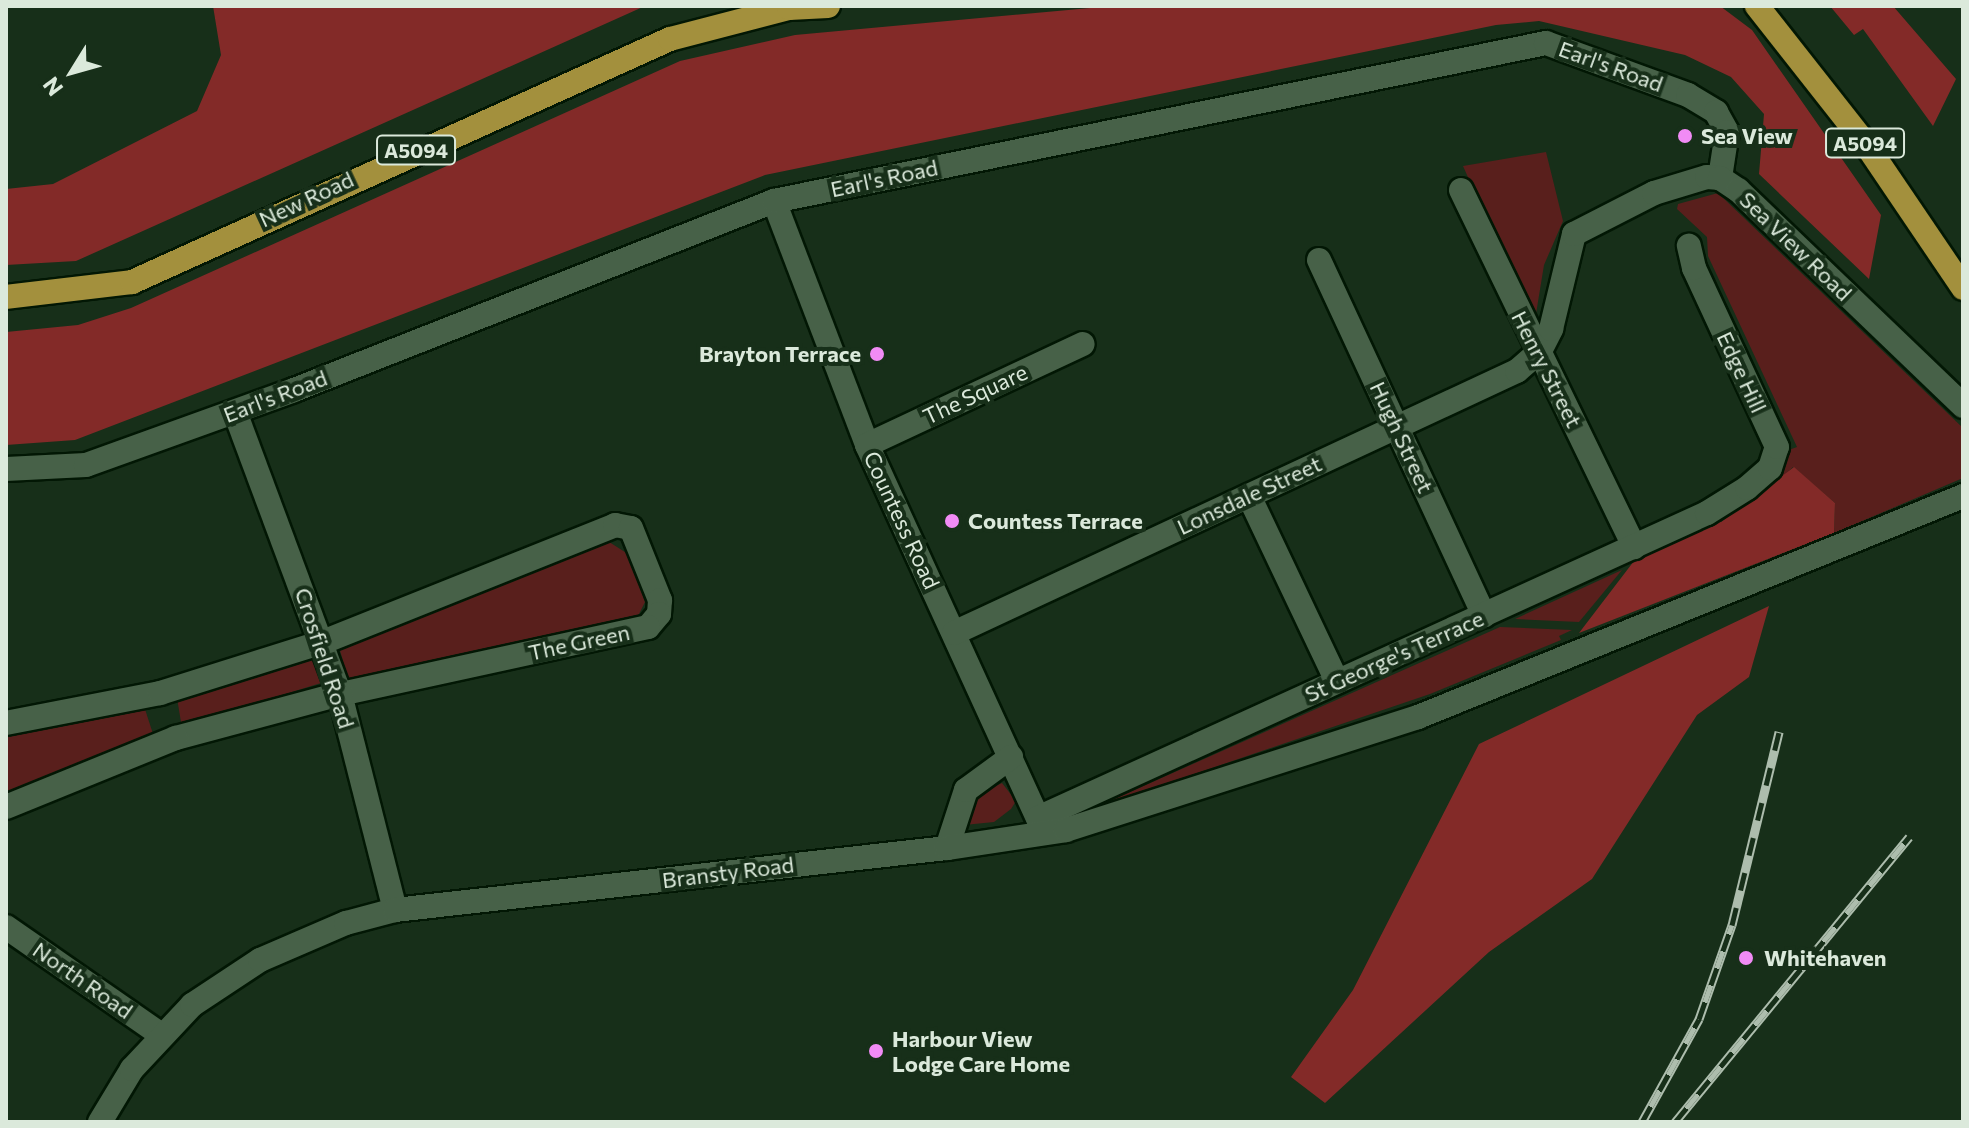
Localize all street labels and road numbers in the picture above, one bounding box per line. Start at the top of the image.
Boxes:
street label: Earl's Road [1555,35,1667,97]
road number: A5094 [1825,127,1905,159]
road number: A5094 [376,134,456,166]
street label: Earl's Road [828,154,940,202]
street label: New Road [255,166,357,232]
street label: Sea View Road [1734,186,1858,306]
street label: Henry Street [1506,306,1588,432]
street label: Edge Hill [1712,327,1772,417]
street label: The Square [919,358,1031,430]
street label: Earl's Road [219,364,331,428]
street label: Hugh Street [1365,377,1439,497]
street label: Countess Road [859,447,945,593]
street label: Lonsdale Street [1173,450,1325,540]
street label: Crosfield Road [290,584,360,732]
street label: St George's Terrace [1301,605,1487,707]
street label: The Green [526,618,632,666]
street label: Bransty Road [660,851,796,893]
street label: North Road [28,936,138,1024]

